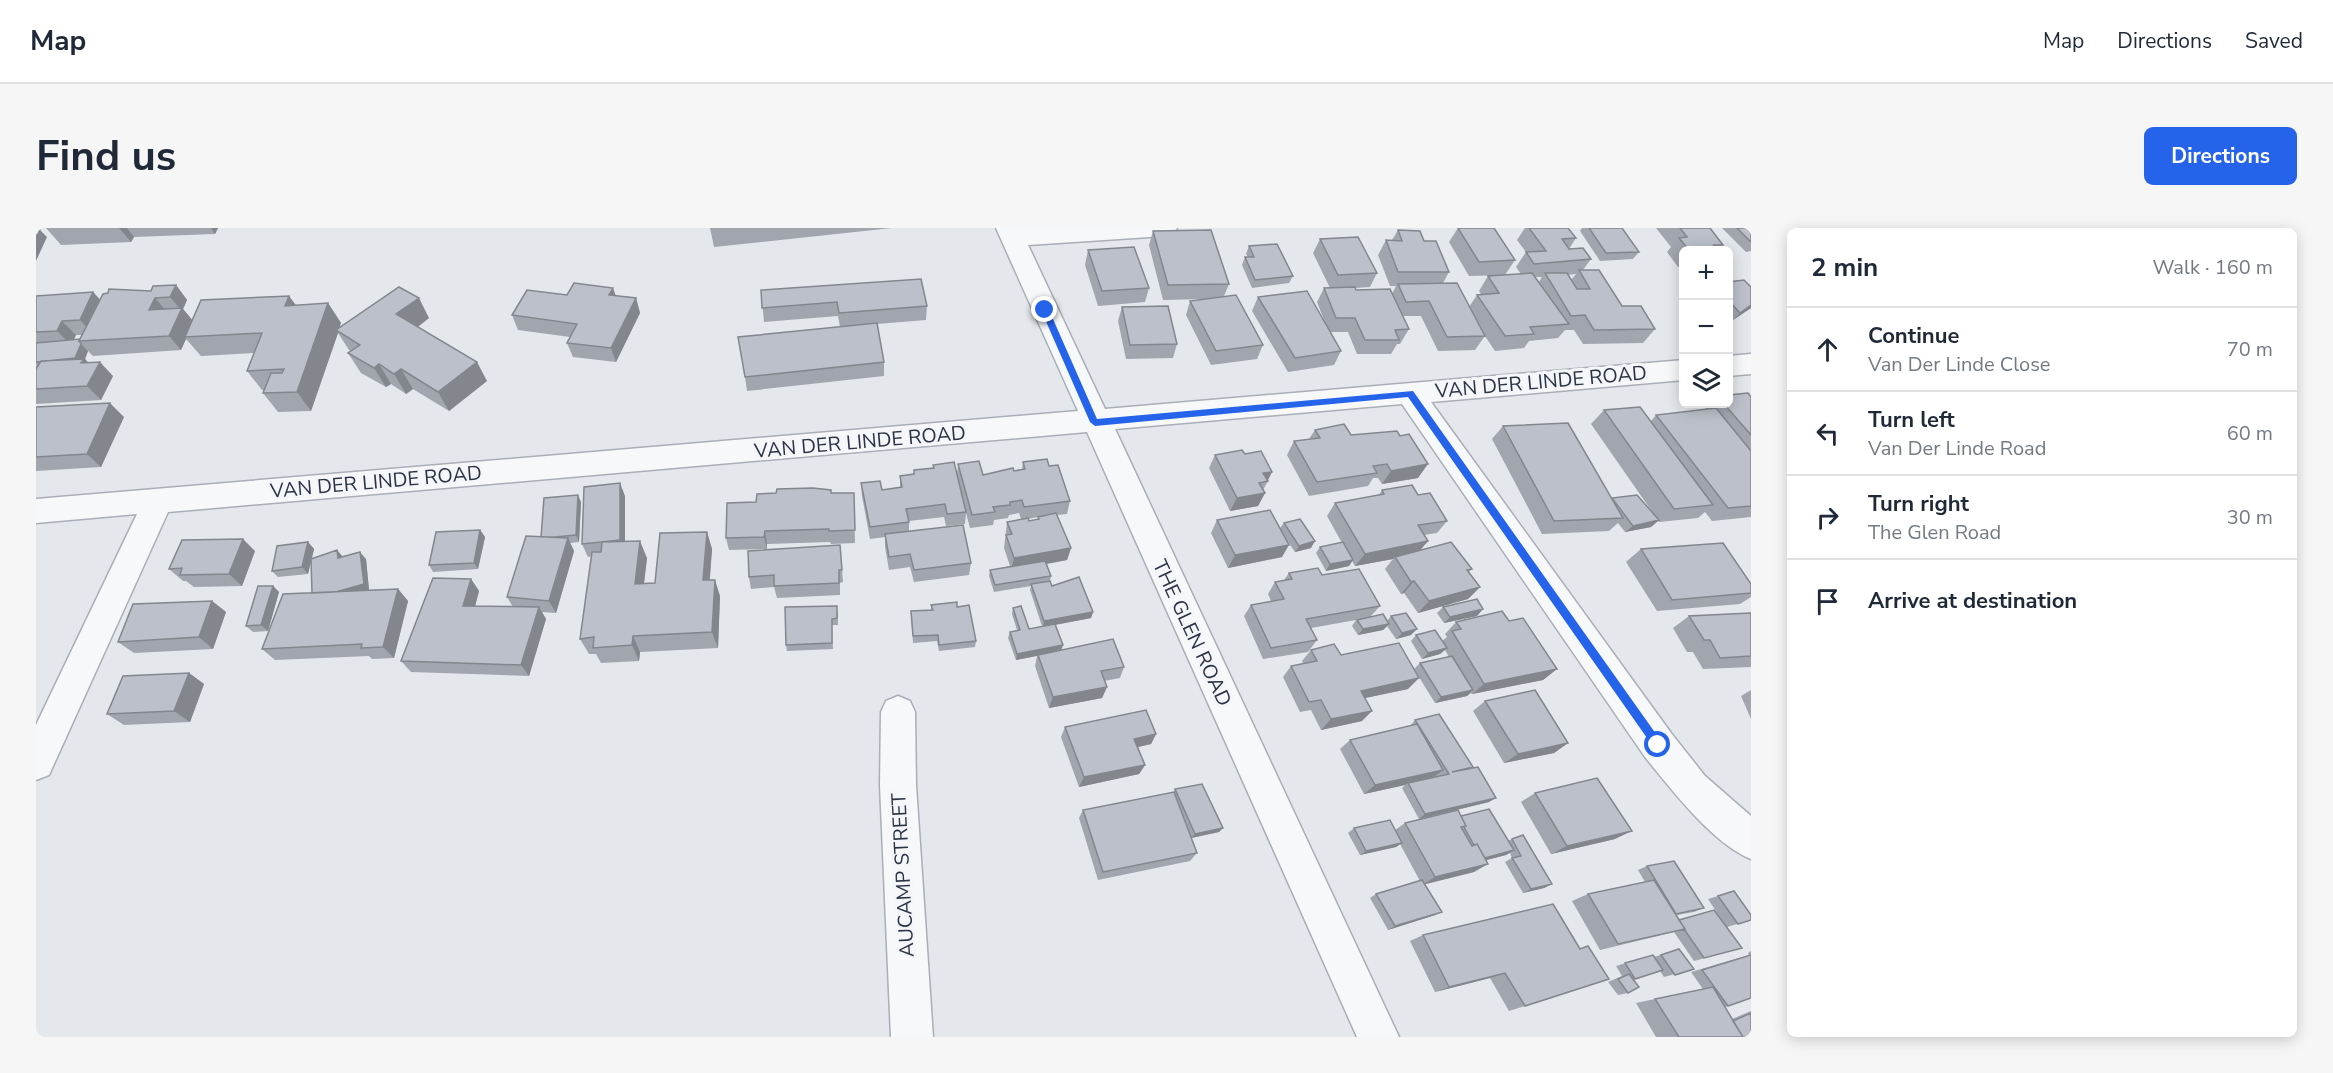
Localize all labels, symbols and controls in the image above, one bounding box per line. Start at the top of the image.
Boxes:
text: Map [30,22,86,60]
text: Map [2043,27,2084,55]
text: Directions [2117,27,2212,55]
text: Saved [2245,27,2303,55]
button: Directions [2144,127,2297,185]
text: Find us [36,128,176,185]
map controls [1679,246,1733,408]
button: + [1679,246,1733,300]
text: 2 min [1811,250,1878,285]
text: Walk · 160 m [2153,254,2273,281]
route end [1031,296,1057,322]
button: − [1679,300,1733,354]
text: Continue [1868,321,1959,351]
icon: ahead [1811,333,1844,366]
text: 70 m [2227,336,2273,363]
text: Van Der Linde Close [1868,351,2050,378]
button: layers [1679,354,1733,408]
street label: VAN DER LINDE ROAD [1433,359,1648,405]
text: Turn left [1868,405,1955,435]
icon: left [1811,417,1844,450]
street label: VAN DER LINDE ROAD [752,419,967,465]
text: 60 m [2227,420,2273,447]
text: Van Der Linde Road [1868,435,2046,462]
street label: VAN DER LINDE ROAD [268,459,483,505]
text: Turn right [1868,489,1969,519]
icon: right [1811,501,1844,534]
text: 30 m [2227,504,2273,531]
text: The Glen Road [1868,519,2001,546]
street label: THE GLEN ROAD [1146,555,1238,711]
icon: arrive [1811,585,1844,618]
text: Arrive at destination [1868,586,2077,616]
route start [1644,731,1670,757]
street label: AUCAMP STREET [885,792,921,958]

